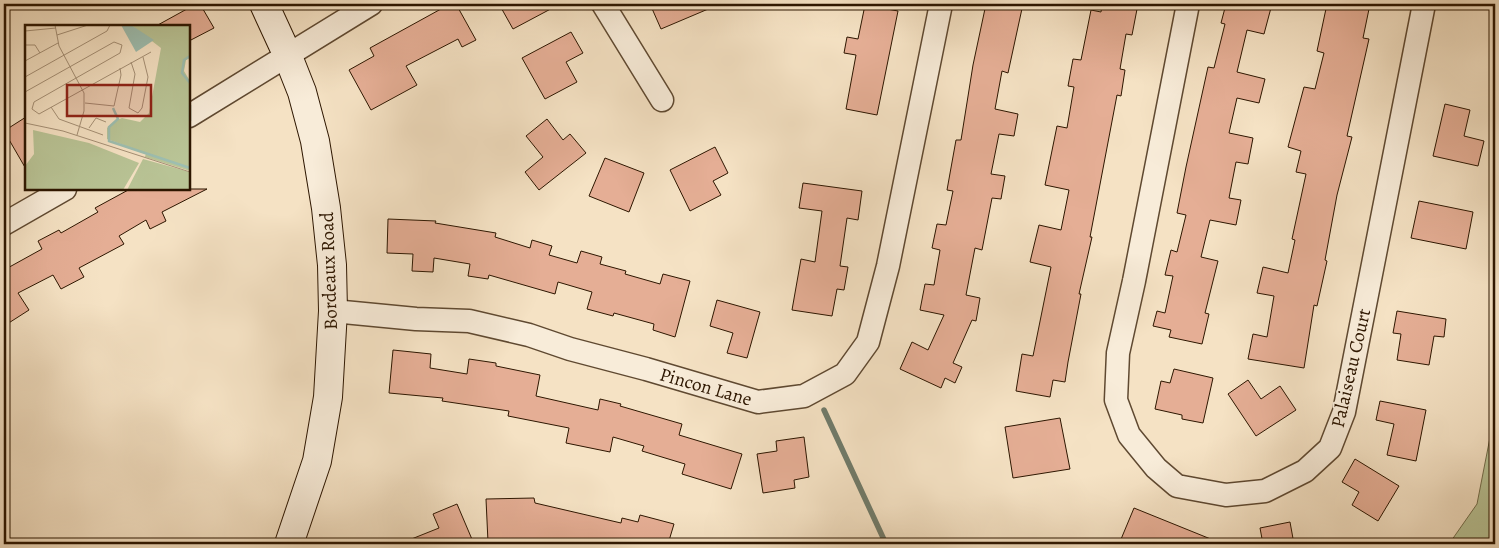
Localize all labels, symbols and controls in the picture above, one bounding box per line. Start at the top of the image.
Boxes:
inset map [25,25,190,190]
street label: Bordeaux Road [314,211,344,330]
street label: Palaiseau Court [1325,306,1377,430]
street label: Pincon Lane [657,361,755,413]

